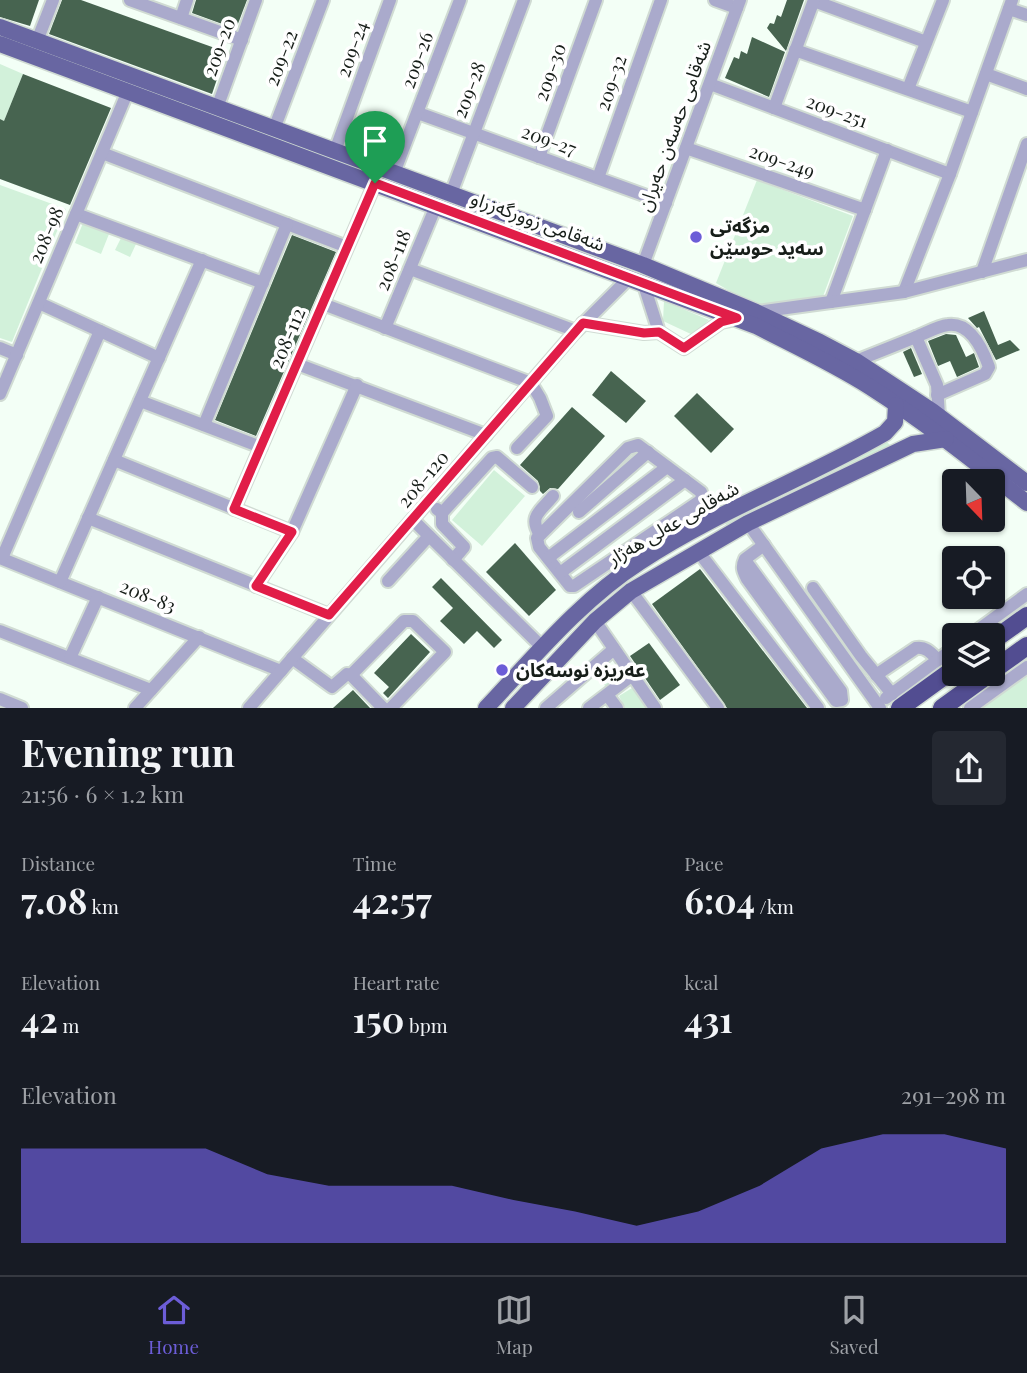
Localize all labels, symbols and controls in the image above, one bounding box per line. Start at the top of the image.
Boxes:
street label: 209-20 [196,14,241,79]
street label: 209-24 [329,17,373,80]
street label: 209-22 [258,26,303,89]
street label: 209-26 [394,28,438,92]
street label: شەقامی حەسەن حەیران [630,37,716,215]
street label: 209-30 [527,39,571,104]
street label: 209-32 [588,51,632,114]
street label: 209-28 [445,58,491,122]
street label: 209-251 [803,87,872,133]
pin [345,111,405,183]
street label: 209-27 [518,117,581,161]
icon: arrive [356,122,394,160]
street label: 209-249 [746,137,819,183]
street label: شەقامی زوورگەزراو [468,184,609,256]
street label: 208-98 [22,202,69,267]
place label: مزگەتی سەید حوسێن [710,212,824,260]
street label: 208-118 [368,225,416,294]
marker: مزگەتی سەید حوسێن [688,229,704,245]
street label: 208-112 [262,304,310,372]
street label: 208-120 [391,444,454,513]
north arrow [942,469,1004,532]
map controls [942,469,1005,686]
street label: شەقامی عەلی هەژار [601,474,743,571]
button: locate [942,546,1005,609]
street label: 208-83 [117,572,180,618]
button: layers [942,623,1005,686]
place label: عەریزە نوسەکان [516,656,646,682]
marker: عەریزە نوسەکان [494,662,510,678]
text: Evening run [21,726,235,777]
button: share [932,731,1006,805]
text: 21:56 · 6 × 1.2 km [21,778,184,809]
text: Distance [21,850,95,876]
text: Time [353,850,397,876]
text: Pace [684,850,724,876]
text: 7.08 [21,876,87,923]
text: 42:57 [353,876,432,923]
text: 6:04 [684,876,755,923]
text: km [87,893,119,919]
text: /km [755,893,794,919]
text: Elevation [21,969,100,995]
text: Heart rate [353,969,440,995]
text: kcal [684,969,718,995]
text: 42 [21,995,58,1042]
text: 150 [353,995,404,1042]
text: 431 [684,995,733,1042]
text: m [58,1012,79,1038]
text: bpm [404,1012,448,1038]
text: Elevation [21,1079,117,1110]
text: 291–298 m [901,1079,1006,1110]
tab: Home [148,1291,199,1359]
tab: Map [495,1291,533,1359]
tab: Saved [829,1291,879,1359]

